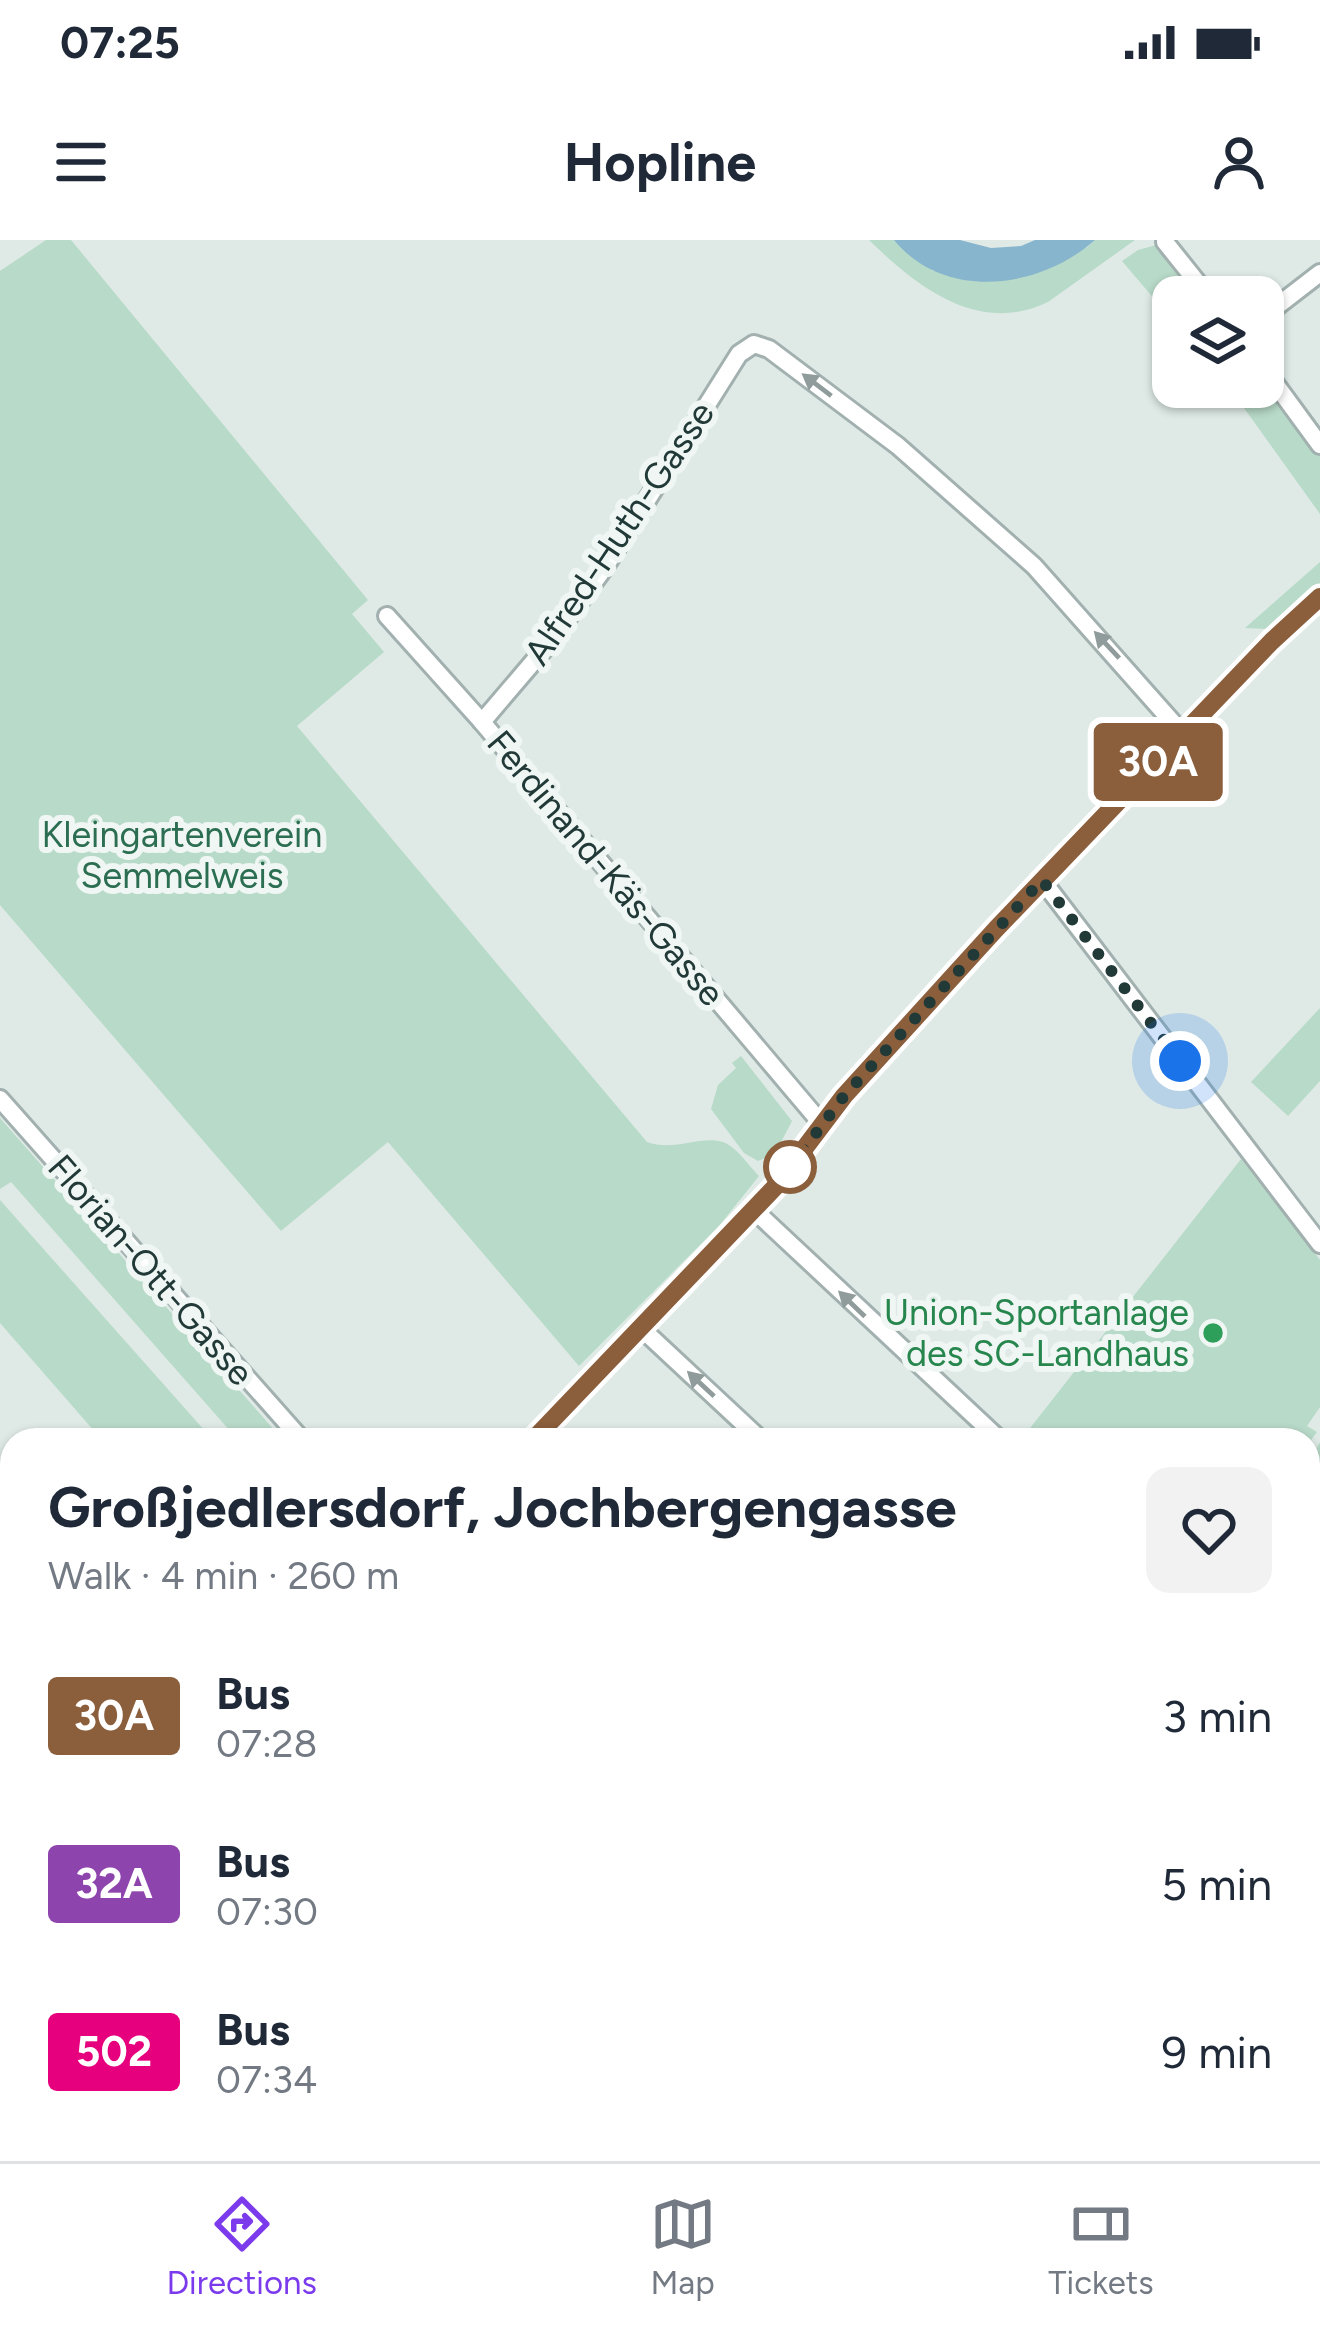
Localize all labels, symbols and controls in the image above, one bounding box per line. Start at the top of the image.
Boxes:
text: 07:25 [60,15,180,69]
icon: menu [48,129,114,195]
icon: person [1206,129,1272,195]
text: Hopline [564,130,756,195]
map controls [1152,276,1284,408]
button: layers [1152,276,1284,408]
one-way arrow [801,374,833,398]
street label: Alfred-Huth-Gasse [515,393,723,673]
one-way arrow [1093,631,1121,660]
street label: Ferdinand-Käs-Gasse [478,722,734,1014]
line badge: 30A [1089,723,1227,801]
text: 30A [1118,736,1198,787]
park label: Kleingartenverein Semmelweis [42,813,322,897]
your location [1150,1031,1210,1091]
unlabelled marker [765,1142,815,1192]
street label: Florian-Ott-Gasse [39,1146,263,1394]
one-way arrow [838,1291,867,1319]
place label: Union-Sportanlage des SC-Landhaus [884,1291,1189,1375]
marker: Union-Sportanlage des SC-Landhaus [1200,1320,1226,1346]
one-way arrow [687,1371,716,1398]
button: heart [1146,1467,1272,1593]
text: Großjedlersdorf, Jochbergengasse [48,1473,956,1541]
text: Walk · 4 min · 260 m [48,1552,399,1599]
text: Bus [216,1666,290,1720]
text: 3 min [1163,1689,1272,1743]
text: 30A [74,1690,154,1741]
text: 07:28 [216,1720,318,1767]
text: Bus [216,1834,290,1888]
text: 5 min [1161,1857,1272,1911]
text: 32A [75,1858,153,1909]
text: 07:30 [216,1888,318,1935]
text: Bus [216,2002,290,2056]
text: 9 min [1162,2025,1272,2079]
text: 502 [76,2026,152,2077]
text: 07:34 [216,2056,317,2103]
tab: Directions [166,2191,317,2302]
tab: Map [650,2191,716,2302]
tab: Tickets [1048,2191,1154,2302]

